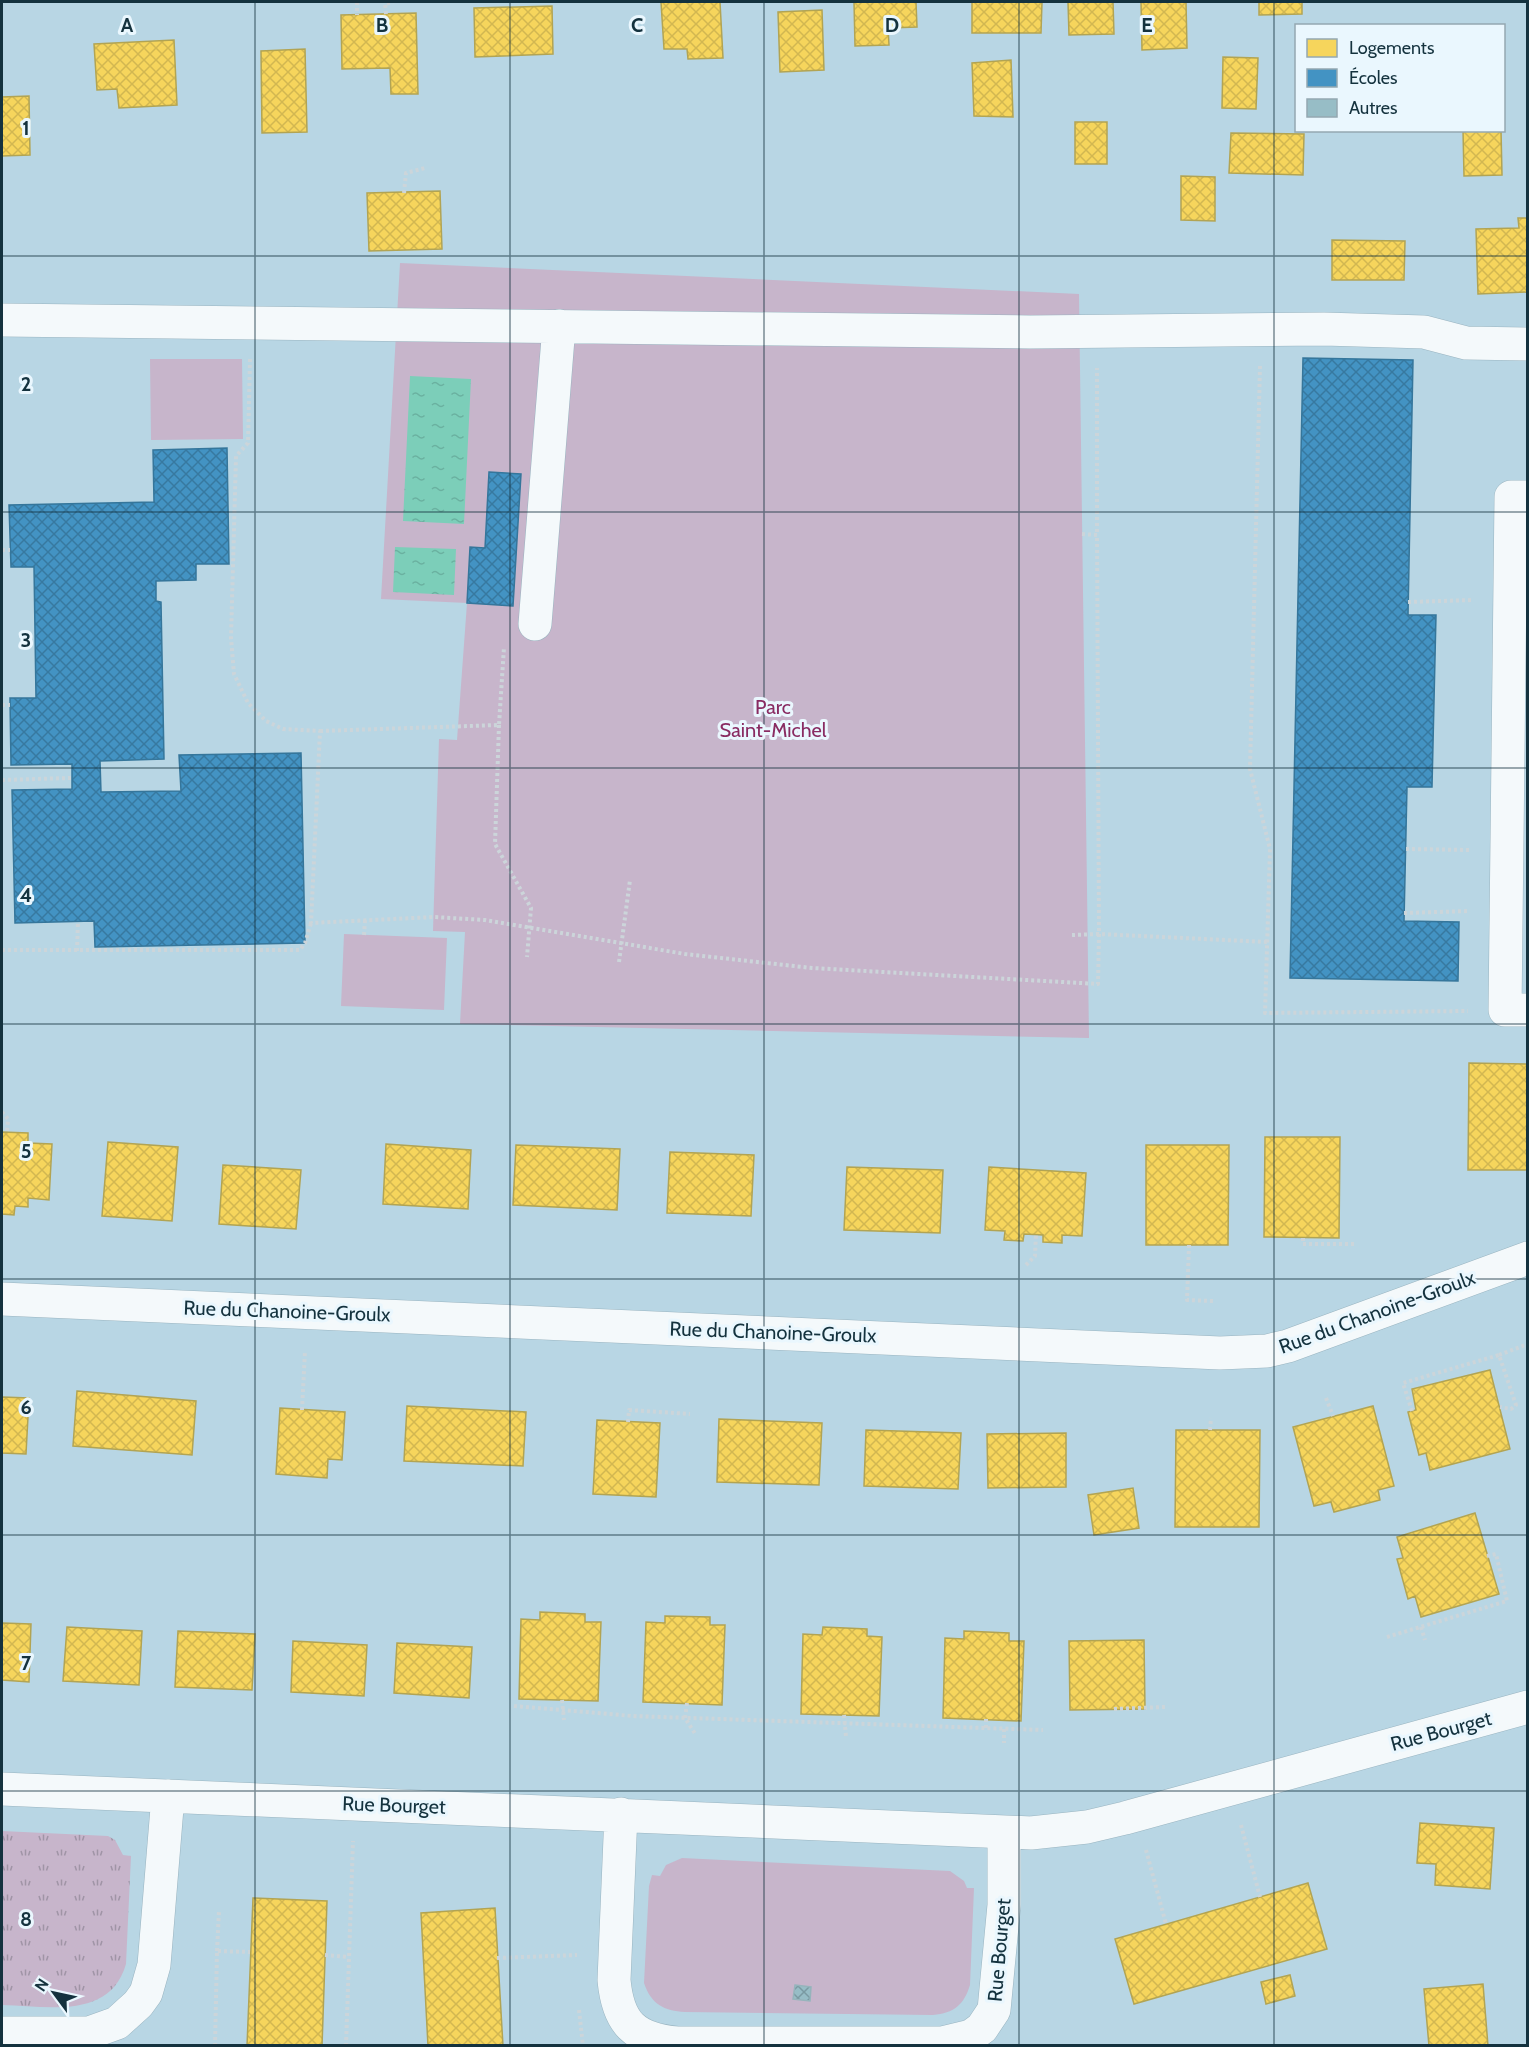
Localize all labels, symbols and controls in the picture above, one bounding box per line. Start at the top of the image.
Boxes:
text: A [121,13,134,37]
text: B [376,13,388,37]
text: C [631,13,643,37]
text: D [885,13,899,37]
text: E [1141,13,1153,37]
legend [1295,24,1505,132]
text: Logements [1349,37,1434,59]
text: Écoles [1349,67,1397,89]
text: Autres [1349,97,1398,119]
text: 1 [22,116,30,140]
text: 2 [21,372,31,396]
text: 3 [21,628,31,652]
park label: Parc Saint-Michel [720,695,827,742]
text: 4 [20,883,32,907]
text: 5 [21,1139,31,1163]
street label: Rue du Chanoine-Groulx [1276,1265,1479,1359]
street label: Rue du Chanoine-Groulx [183,1295,392,1327]
street label: Rue du Chanoine-Groulx [669,1316,878,1348]
text: 6 [20,1395,32,1419]
text: 7 [21,1651,32,1675]
street label: Rue Bourget [1388,1706,1494,1756]
street label: Rue Bourget [342,1791,446,1819]
street label: Rue Bourget [983,1897,1015,2003]
text: 8 [20,1907,32,1931]
north arrow [24,1963,84,2023]
text: N [31,1975,53,1995]

